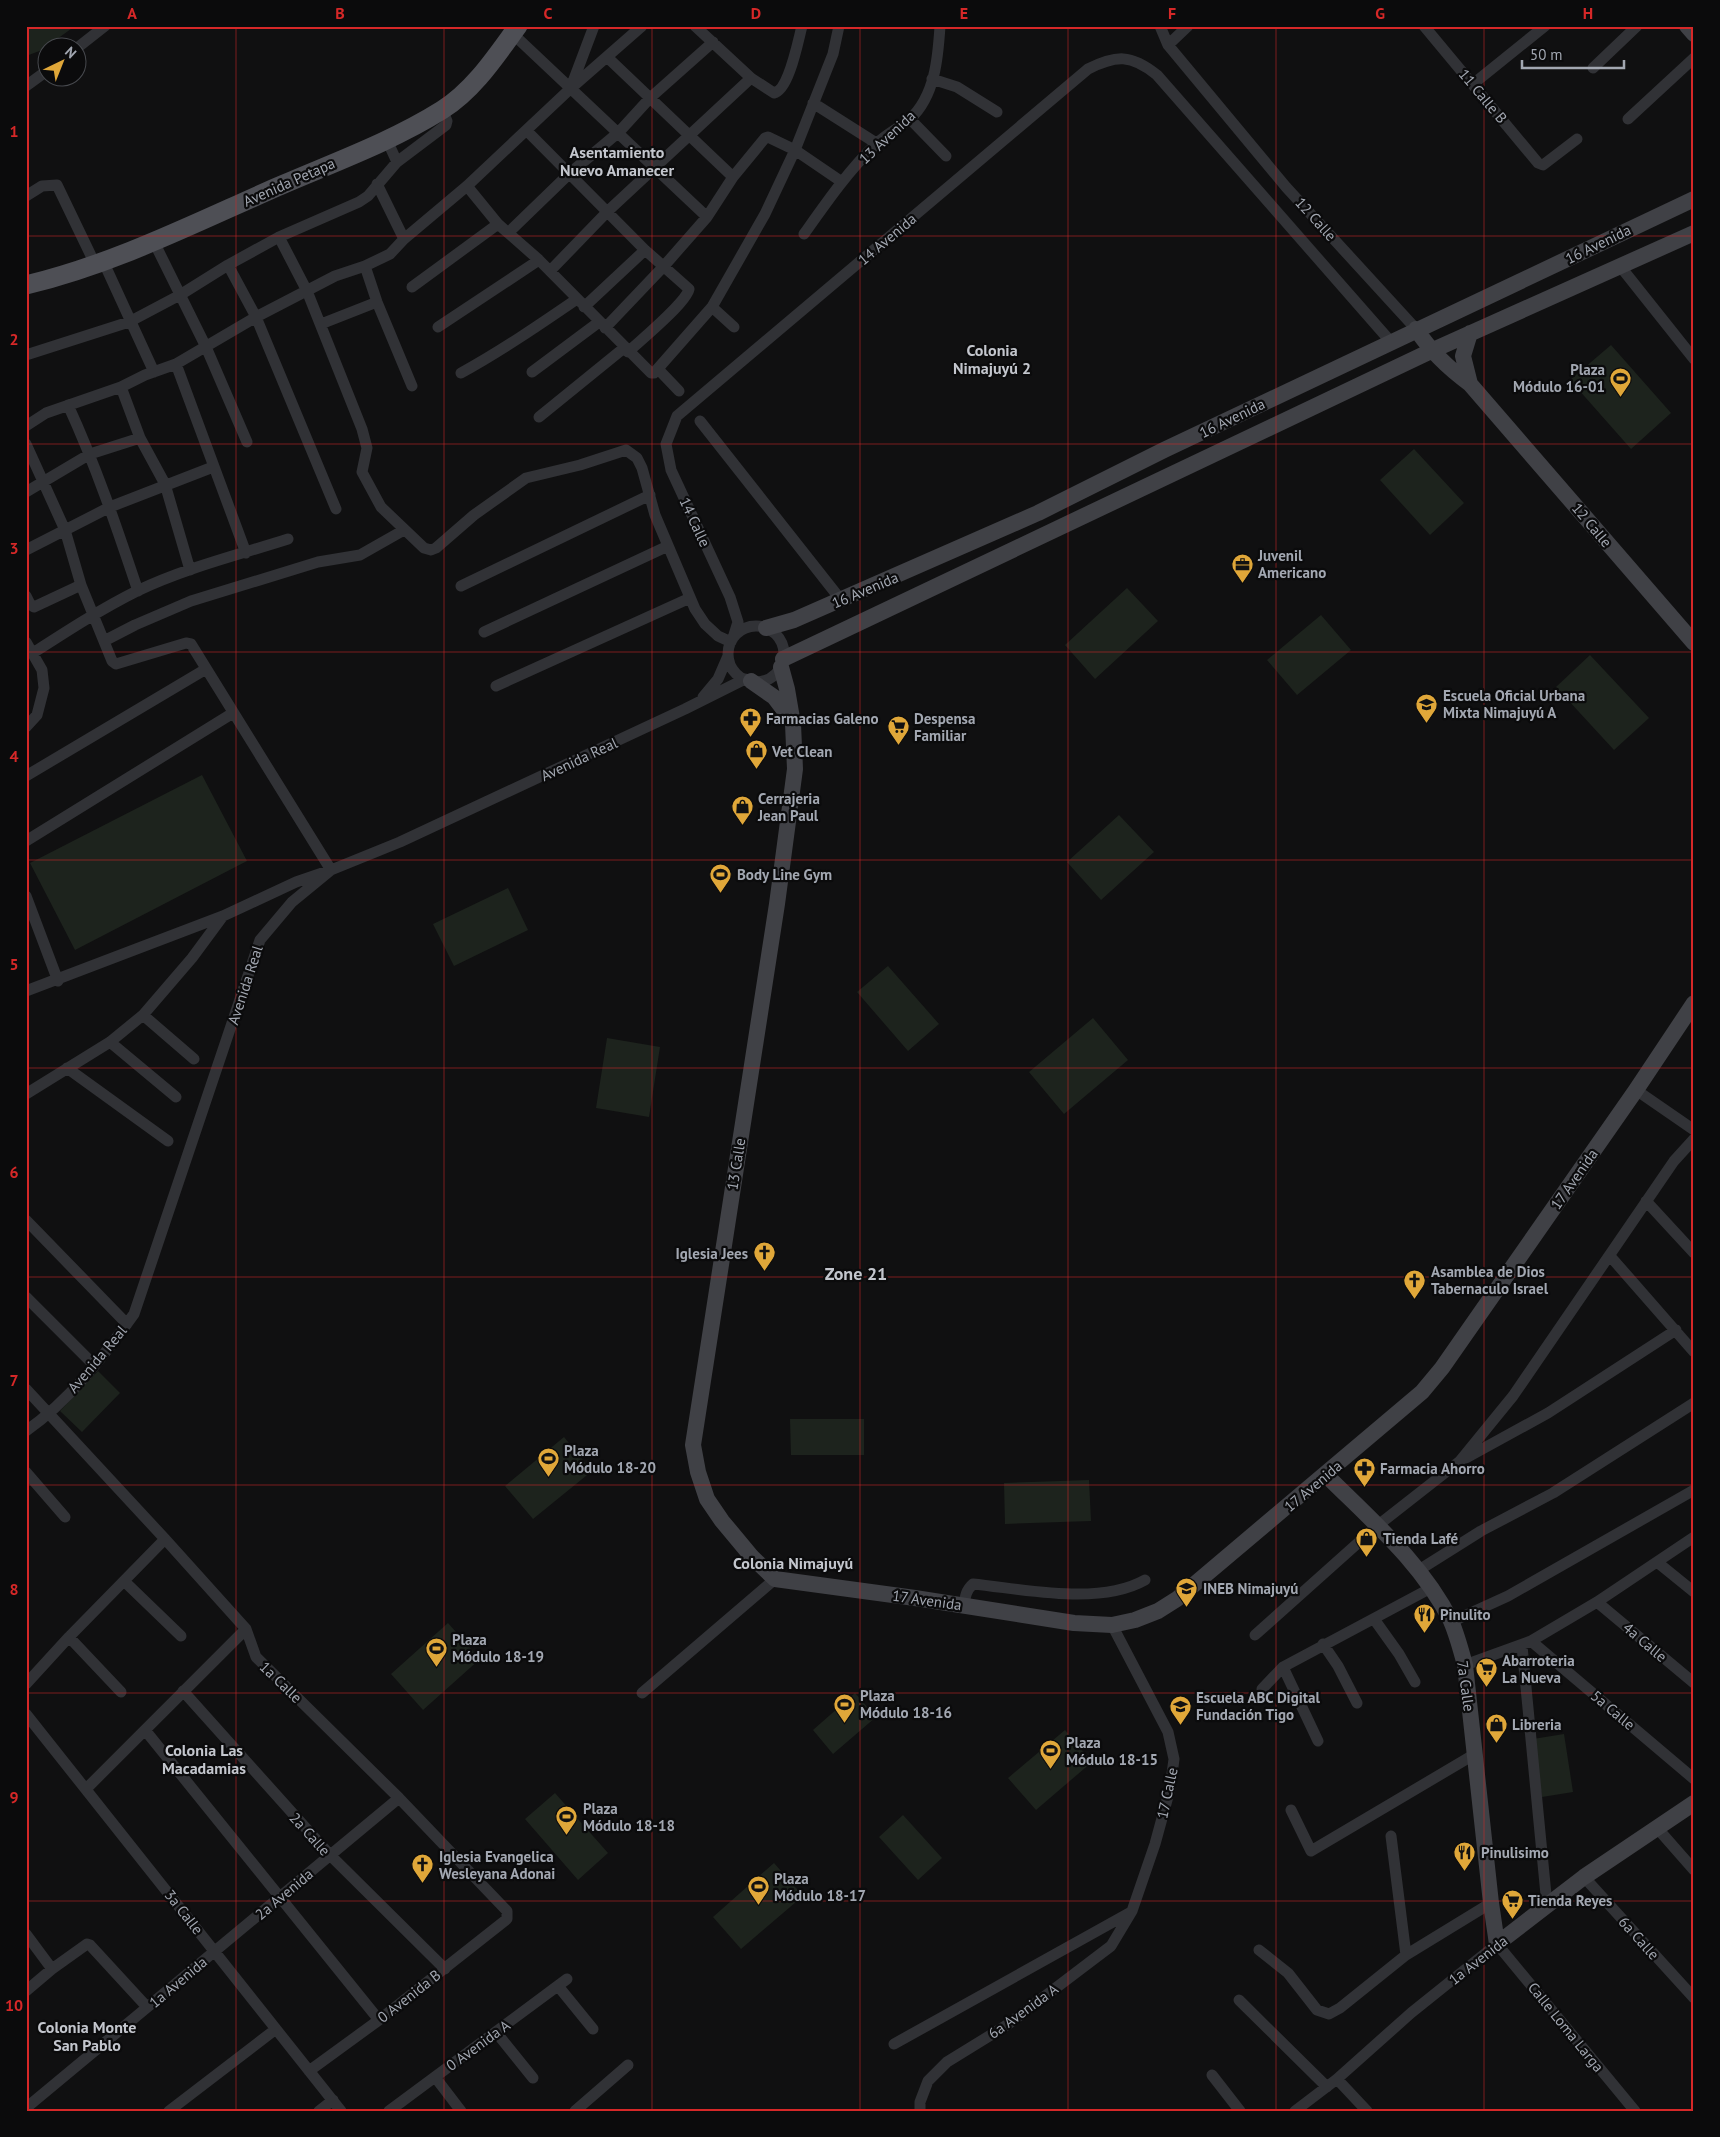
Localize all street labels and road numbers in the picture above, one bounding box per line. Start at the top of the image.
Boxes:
street label: 11 Calle B [1455,65,1511,127]
street label: 13 Avenida [855,106,919,168]
street label: Avenida Petapa [240,153,338,211]
street label: 12 Calle [1291,193,1341,245]
street label: 14 Avenida [854,209,920,269]
street label: 16 Avenida [1562,220,1634,268]
street label: 16 Avenida [1196,394,1268,442]
street label: 14 Calle [675,494,715,550]
street label: 12 Calle [1568,499,1616,551]
street label: 16 Avenida [829,567,901,613]
street label: Avenida Real [538,733,621,785]
street label: Avenida Real [223,942,267,1027]
street label: 13 Calle [723,1137,749,1191]
street label: 17 Avenida [1546,1145,1602,1213]
street label: Avenida Real [63,1321,131,1397]
street label: 17 Avenida [1280,1456,1346,1516]
street label: 17 Avenida [891,1586,963,1614]
street label: 4a Calle [1619,1618,1671,1666]
street label: 1a Calle [256,1657,306,1707]
street label: 7a Calle [1453,1659,1479,1713]
street label: 5a Calle [1587,1686,1639,1734]
street label: 17 Calle [1152,1766,1182,1820]
street label: 2a Calle [286,1808,334,1860]
street label: 2a Avenida [251,1864,317,1924]
street label: 3a Calle [161,1886,207,1938]
street label: 6a Calle [1615,1912,1663,1964]
street label: 1a Avenida [1445,1931,1511,1989]
street label: 1a Avenida [145,1952,211,2012]
street label: 0 Avenida B [374,1965,444,2027]
street label: Calle Loma Larga [1524,1978,1608,2076]
street label: 6a Avenida A [984,1979,1062,2043]
street label: 0 Avenida A [442,2015,514,2075]

